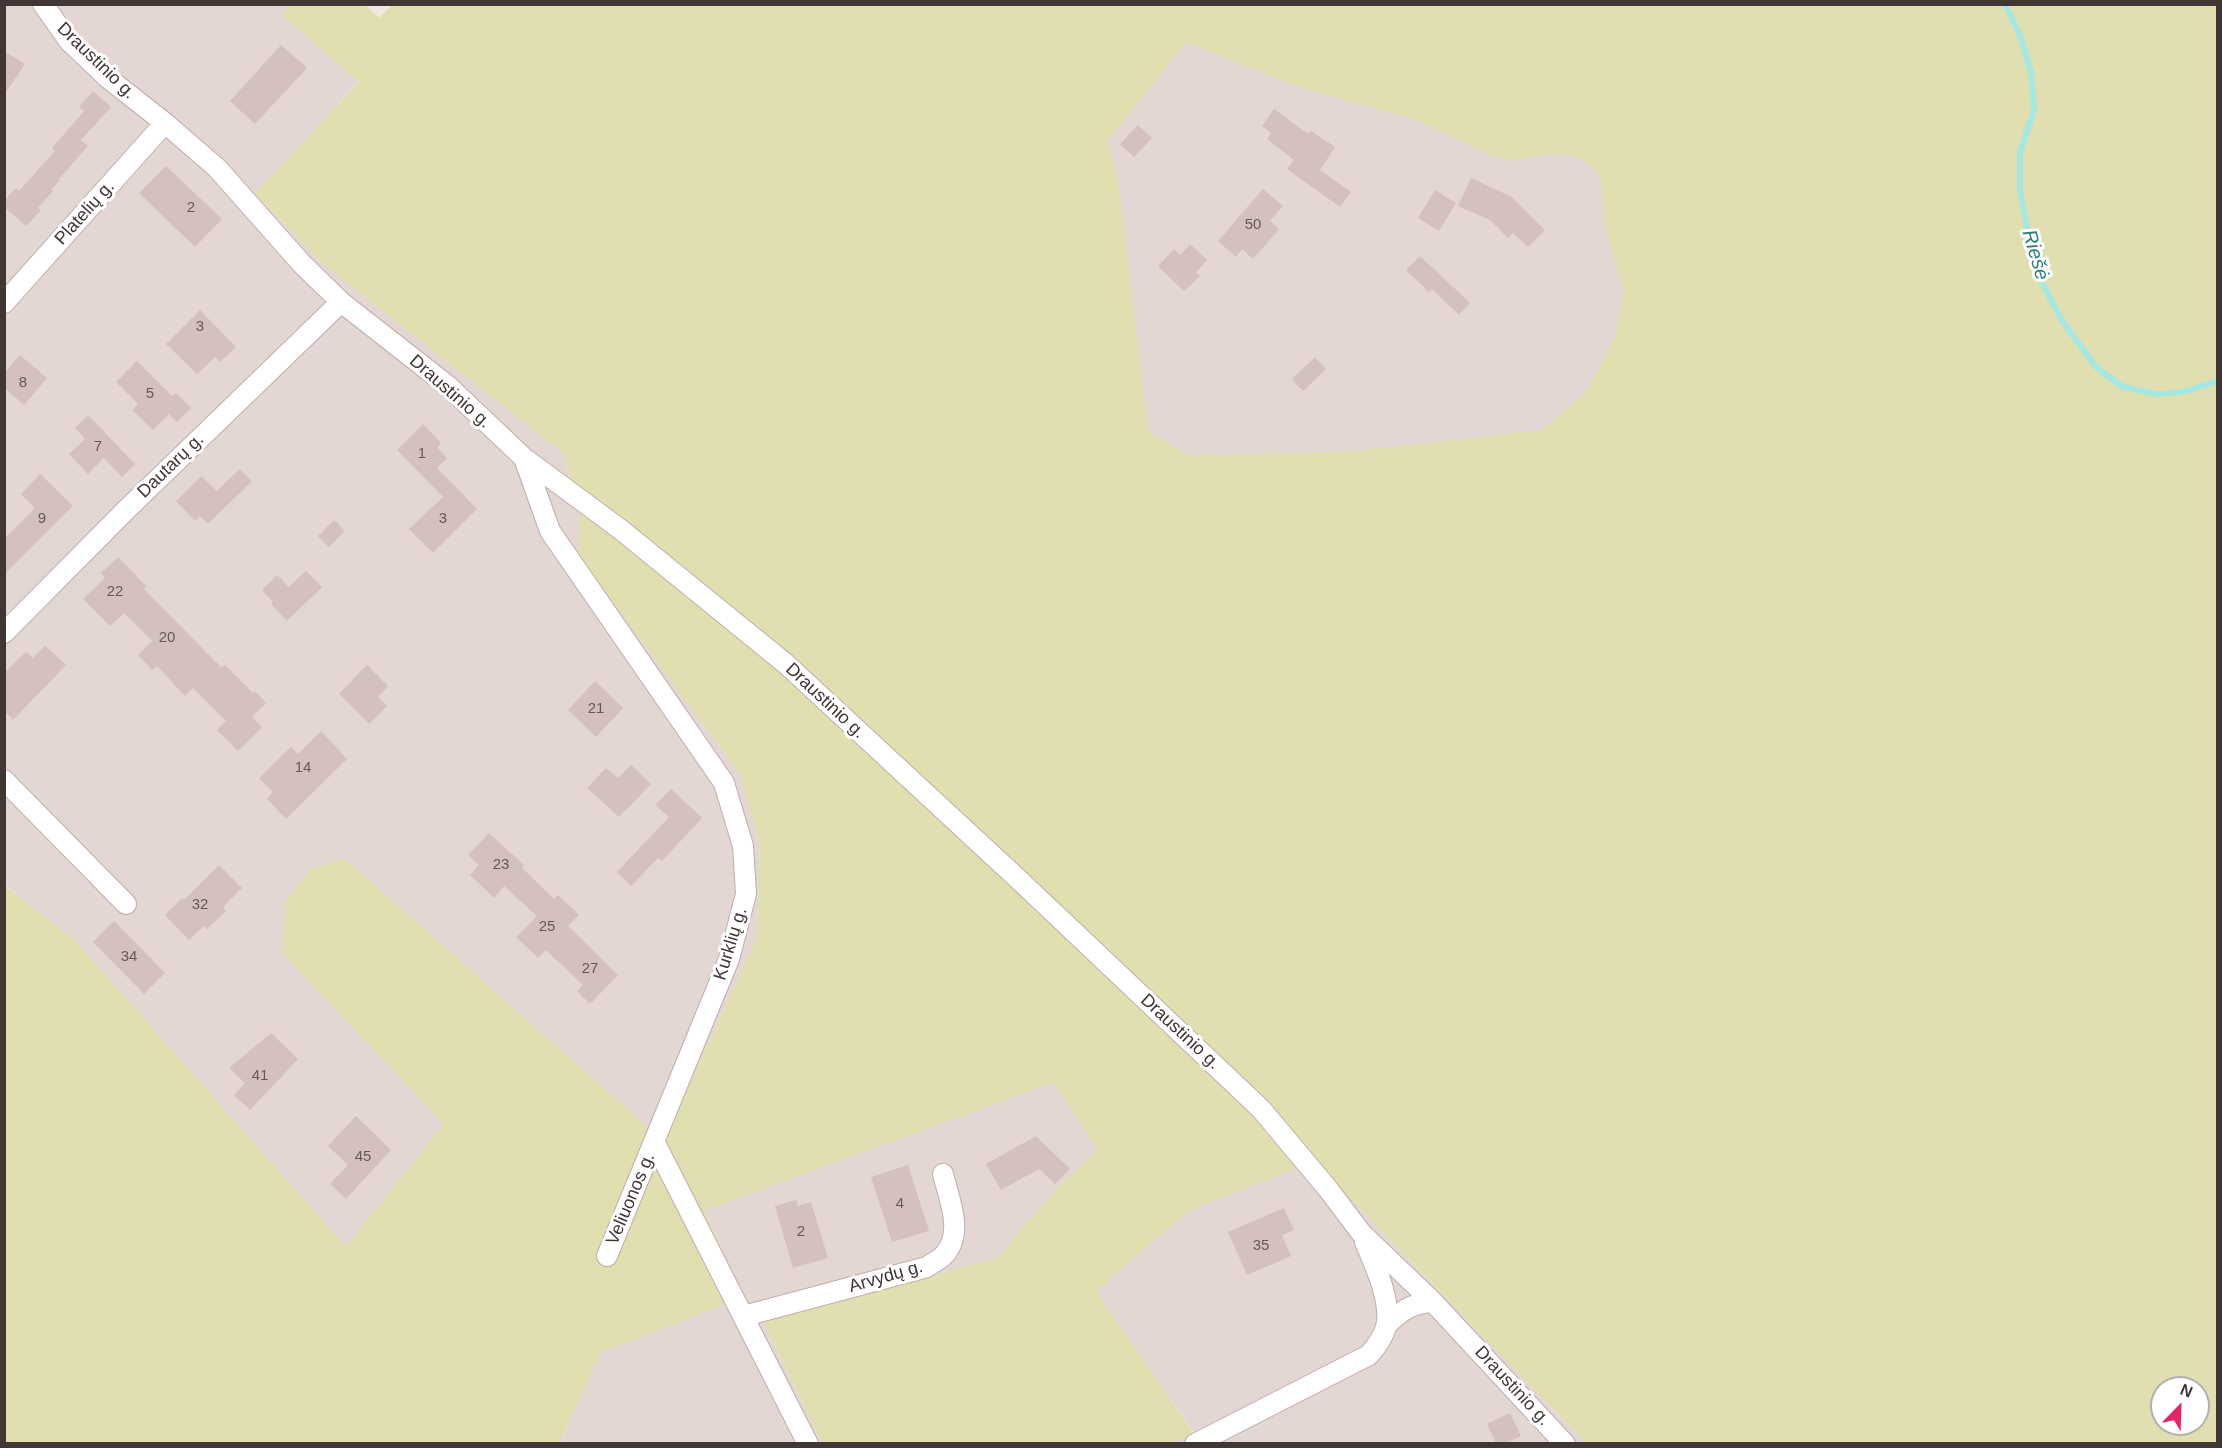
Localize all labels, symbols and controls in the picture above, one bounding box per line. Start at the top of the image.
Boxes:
street label: Draustinio g. [52,18,140,104]
street label: Platelių g. [51,176,119,250]
house number: 2 [187,199,195,217]
house number: 50 [1245,216,1261,234]
water label: Riešė [2016,227,2054,283]
house number: 3 [196,318,204,336]
street label: Draustinio g. [405,351,495,433]
house number: 8 [19,374,27,392]
house number: 5 [146,385,154,403]
street label: Dautarų g. [133,429,209,503]
house number: 7 [94,438,102,456]
house number: 1 [418,445,426,463]
house number: 9 [38,510,46,528]
house number: 3 [439,510,447,528]
house number: 22 [107,583,123,601]
house number: 20 [159,629,175,647]
street label: Draustinio g. [781,659,869,743]
house number: 21 [588,700,604,718]
house number: 14 [295,759,311,777]
house number: 23 [493,856,509,874]
house number: 32 [192,896,208,914]
street label: Kurklių g. [710,905,752,983]
house number: 25 [539,918,555,936]
house number: 34 [121,948,137,966]
house number: 27 [582,960,598,978]
street label: Draustinio g. [1136,990,1224,1074]
house number: 41 [252,1067,268,1085]
house number: 45 [355,1148,371,1166]
street label: Veliuonos g. [602,1150,660,1248]
house number: 4 [896,1195,904,1213]
house number: 2 [797,1223,805,1241]
house number: 35 [1253,1237,1269,1255]
street label: Arvydų g. [846,1256,926,1298]
street label: Draustinio g. [1470,1342,1554,1430]
north arrow [2150,1376,2210,1436]
text: N [2178,1381,2195,1401]

